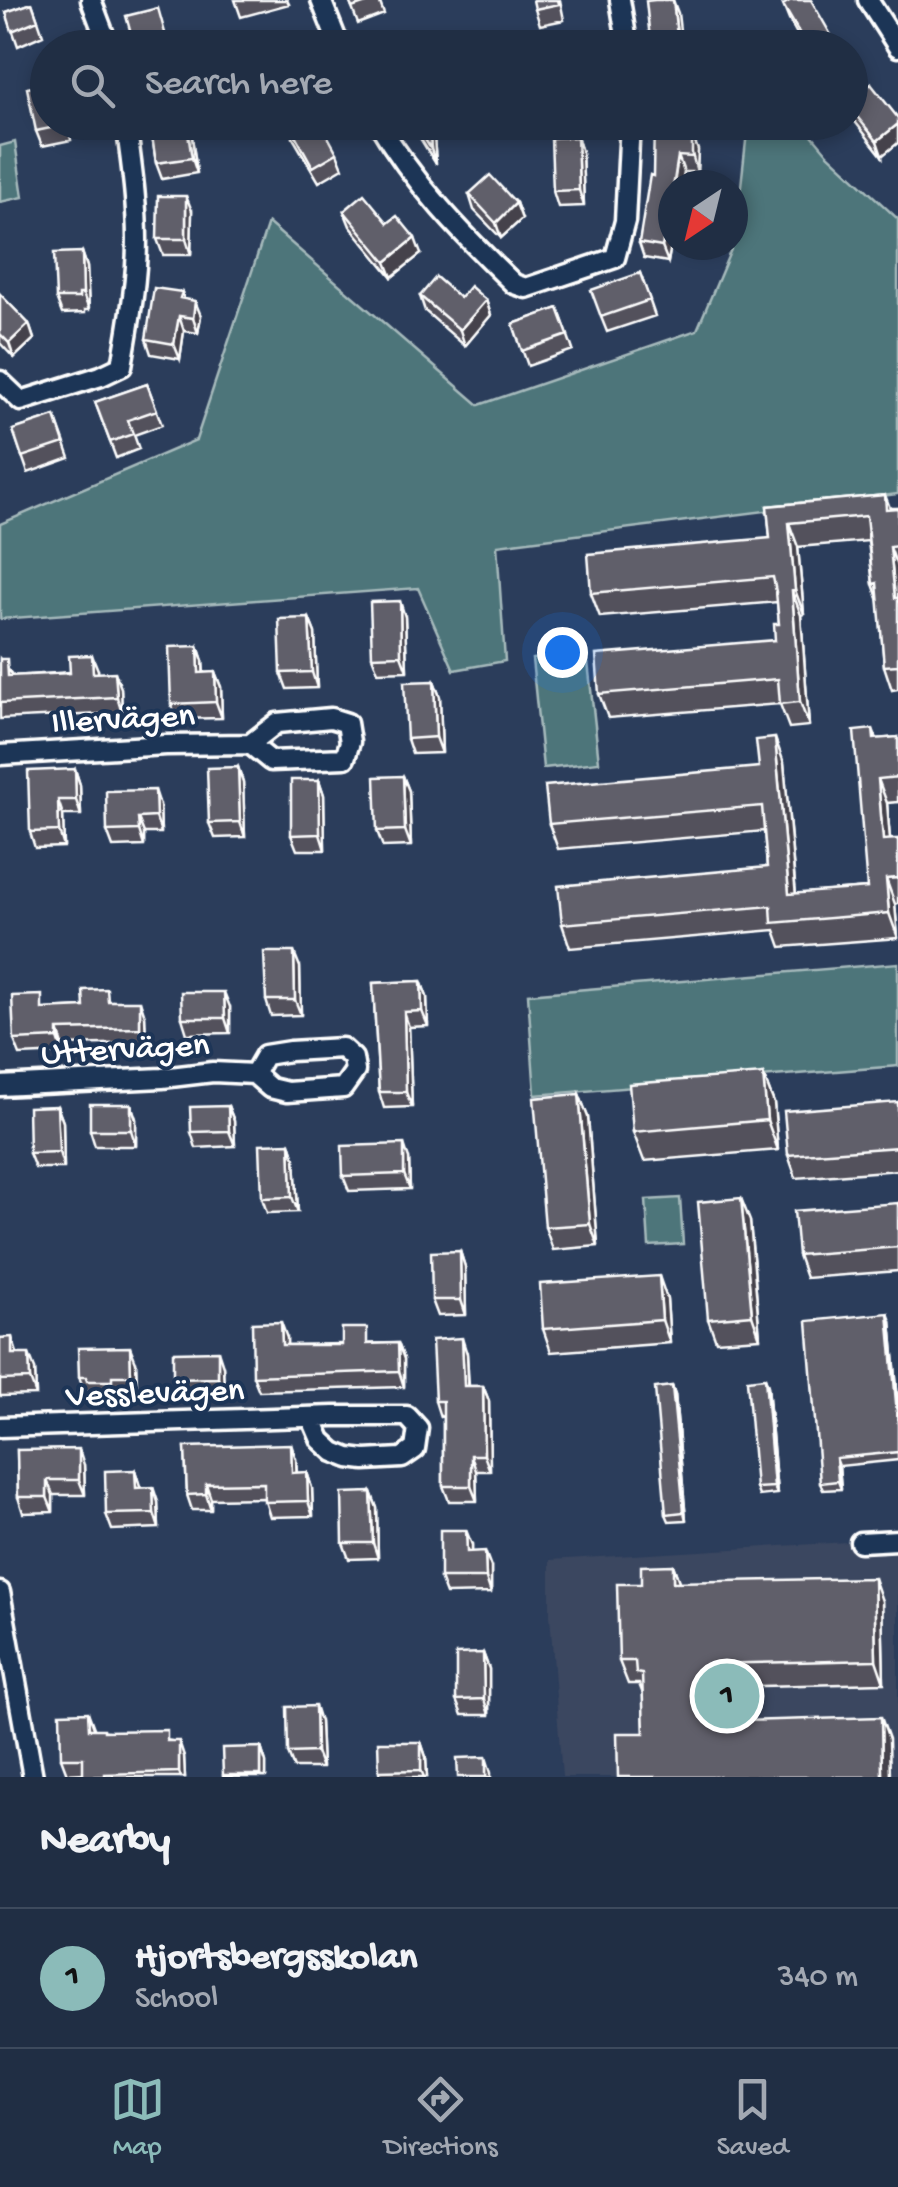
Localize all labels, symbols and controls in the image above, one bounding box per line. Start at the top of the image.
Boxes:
search box [30,30,868,140]
icon: search [65,58,120,113]
text: Search here [145,63,332,107]
north arrow [658,170,748,260]
your location [537,627,588,678]
street label: Illervägen [50,697,197,746]
street label: Uttervägen [40,1027,211,1076]
street label: Vesslevägen [64,1372,245,1419]
pin: 1 [694,1658,760,1734]
text: Nearby [40,1818,170,1867]
text: Hjortsbergsskolan [135,1937,417,1981]
text: 1 [66,1959,79,1997]
text: 340 m [778,1959,858,1997]
text: School [135,1981,218,2019]
tab: Map [110,2072,165,2165]
tab: Directions [384,2072,498,2165]
tab: Saved [717,2072,788,2165]

